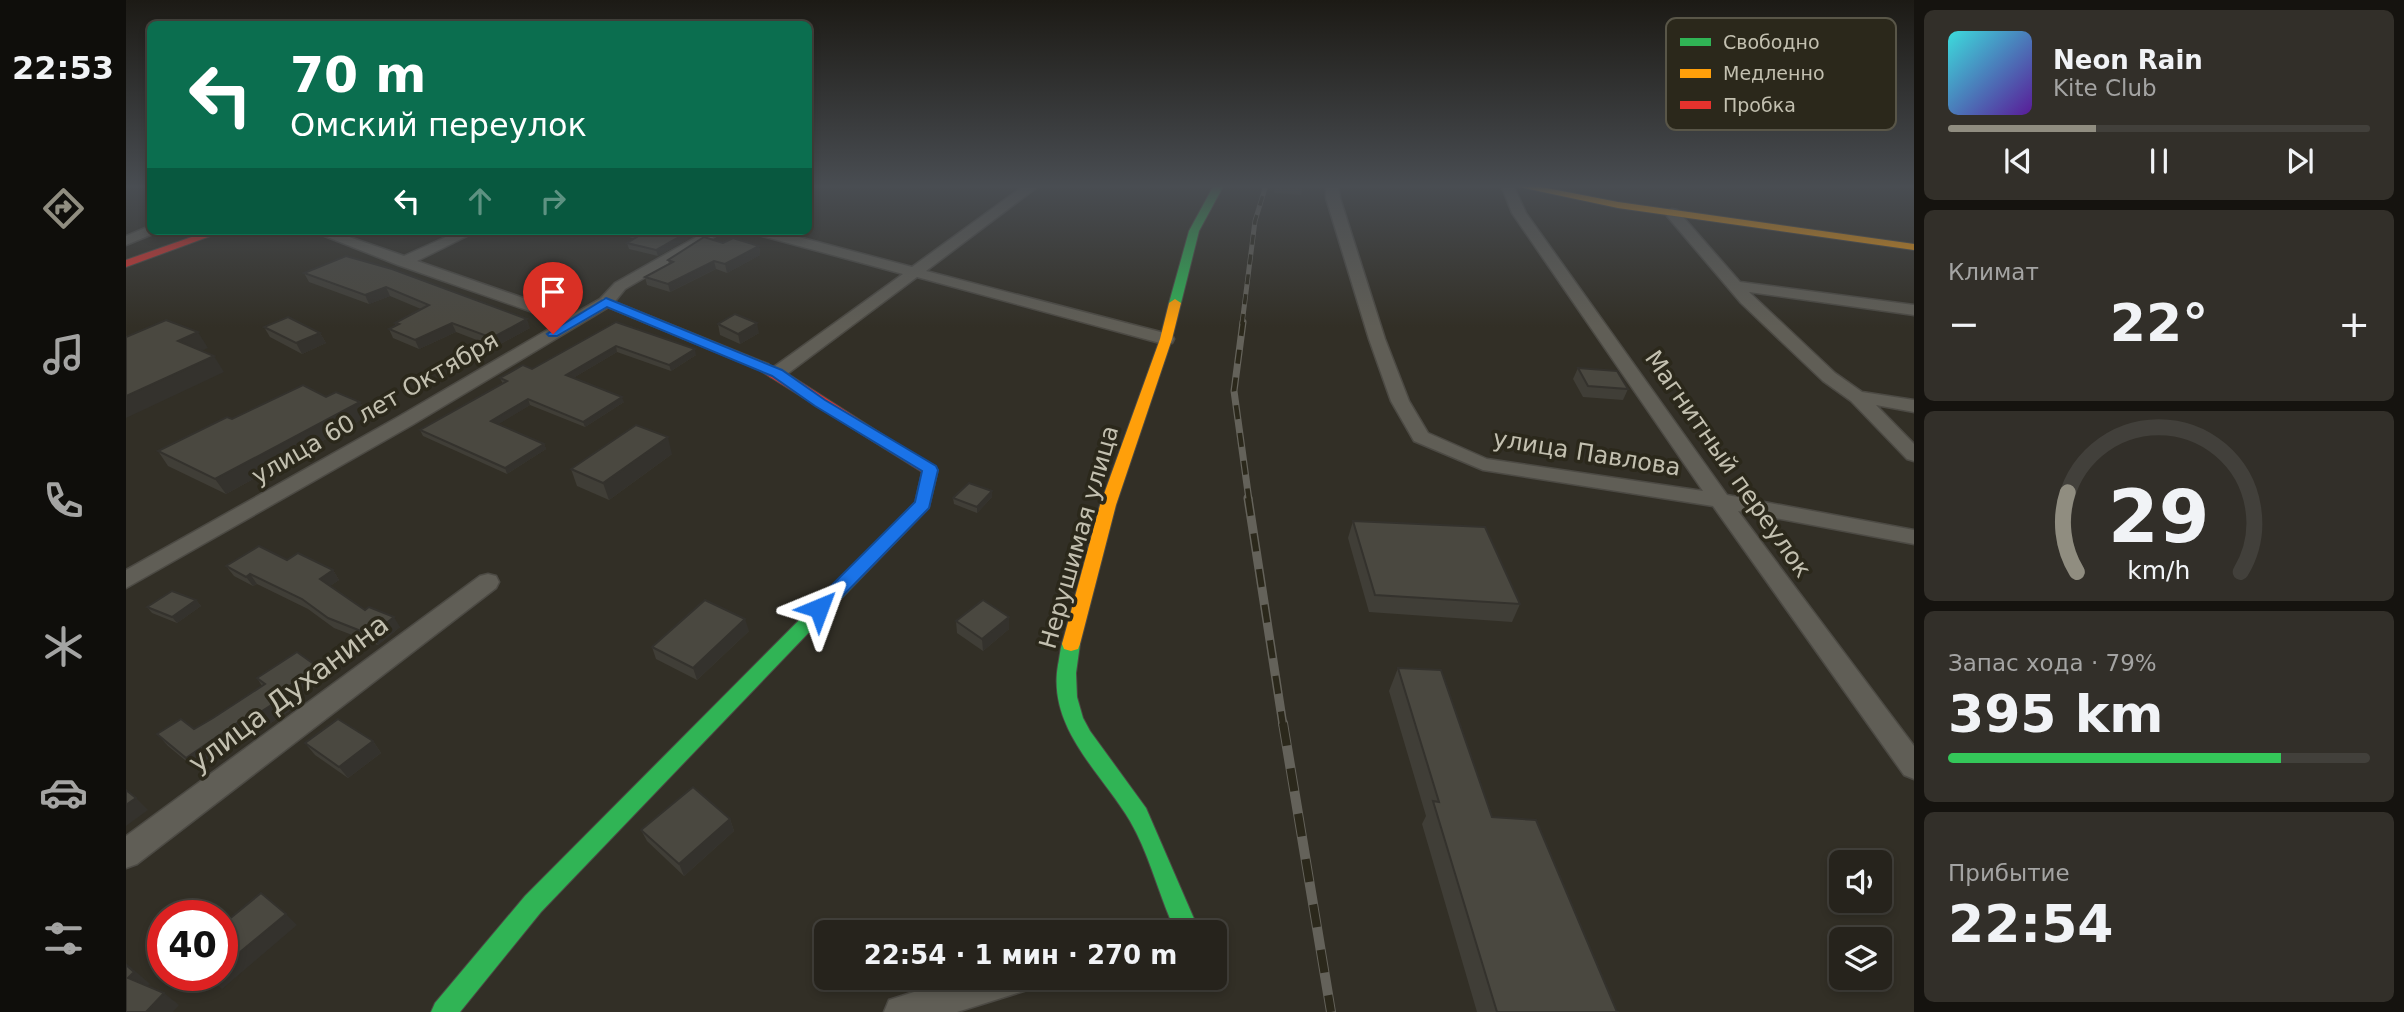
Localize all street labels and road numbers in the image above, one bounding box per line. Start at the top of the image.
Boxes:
street label: улица 60 лет Октября [247,326,503,490]
street label: Магнитный переулок [1639,345,1817,583]
street label: Нерушимая улица [1034,422,1124,652]
street label: улица Павлова [1491,424,1683,482]
street label: улица Духанина [182,607,395,779]

